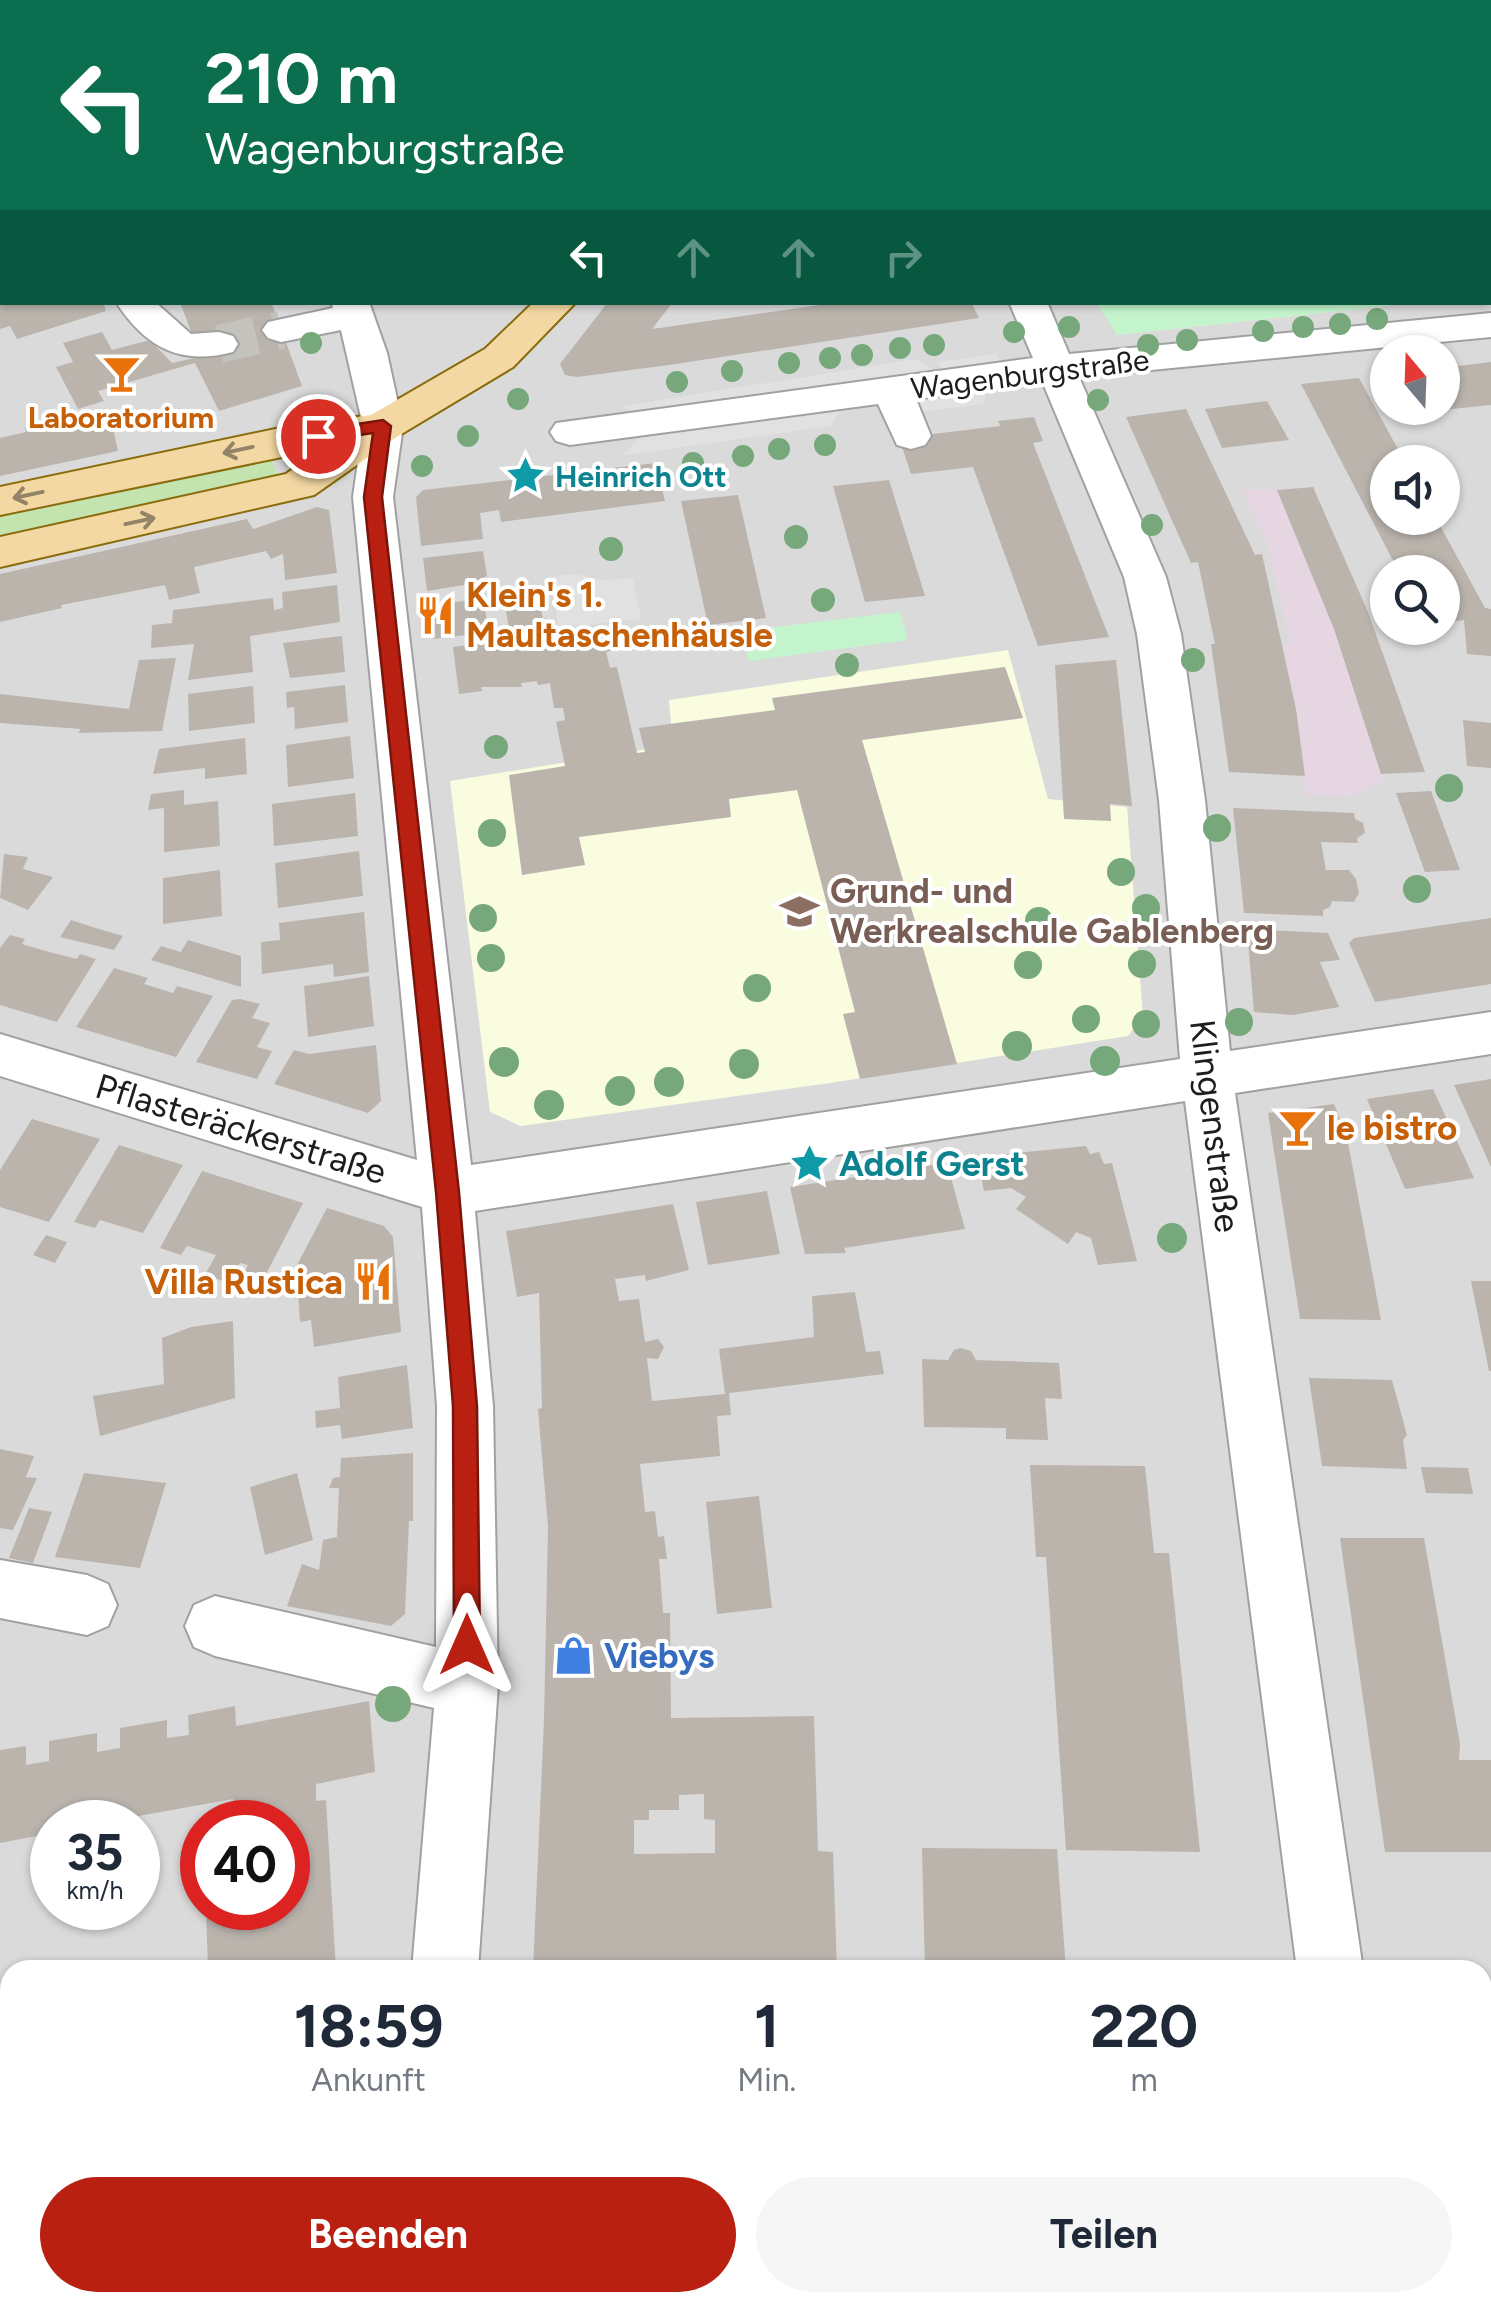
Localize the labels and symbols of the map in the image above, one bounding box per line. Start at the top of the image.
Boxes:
north arrow [1370,335,1460,425]
street label: Wagenburgstraße [909,341,1151,407]
bar icon: Laboratorium [100,352,142,394]
pin [276,394,361,479]
place label: Laboratorium [28,399,214,436]
one-way arrow [223,442,255,461]
place icon: Heinrich Ott [504,455,546,497]
place label: Heinrich Ott [555,458,727,495]
one-way arrow [13,487,45,505]
one-way arrow [123,510,155,529]
place label: Klein's 1. Maultaschenhäusle [466,574,773,656]
restaurant icon: Klein's 1. Maultaschenhäusle [415,594,457,636]
place label: Grund- und Werkrealschule Gablenberg [830,870,1274,952]
school or university icon: Grund- und Werkrealschule Gablenberg [779,890,821,932]
street label: Klingenstraße [1181,1017,1249,1235]
street label: Pflasteräckerstraße [91,1065,391,1193]
bar icon: le bistro [1276,1107,1318,1149]
place label: le bistro [1327,1107,1457,1149]
place icon: Adolf Gerst [788,1143,830,1185]
place label: Adolf Gerst [839,1143,1025,1185]
place label: Villa Rustica [145,1261,343,1303]
restaurant icon: Villa Rustica [352,1261,394,1303]
position arrow [415,1593,519,1697]
shop icon: Viebys [553,1635,595,1677]
place label: Viebys [604,1635,714,1677]
speed limit sign: 40 [180,1800,310,1930]

